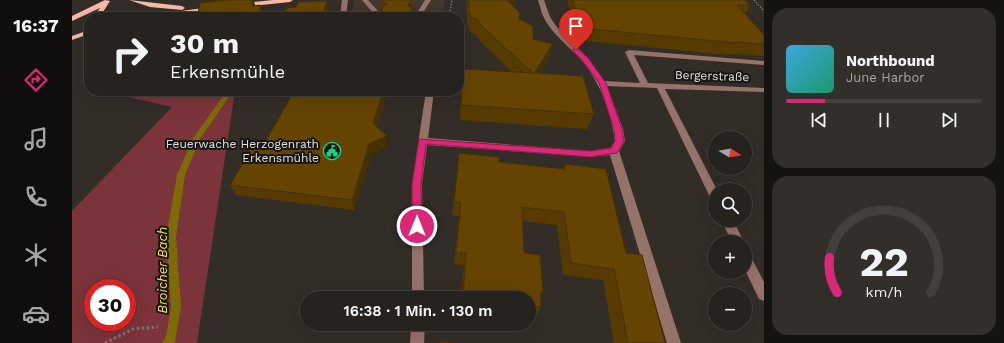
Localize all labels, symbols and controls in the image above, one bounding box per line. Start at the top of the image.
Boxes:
pin [559,9,593,50]
text: 16:37 [13,15,59,36]
icon: arrive [565,15,587,37]
text: 30 m [170,27,239,60]
icon: right [104,28,156,80]
text: Northbound [846,52,935,70]
text: Erkensmühle [170,61,285,82]
icon: directions [22,66,50,94]
street label: Bergerstraße [675,68,750,84]
text: June Harbor [846,70,925,85]
icon: previous [808,109,830,131]
icon: pause [873,109,895,131]
icon: next [938,109,960,131]
icon: music [22,125,50,153]
north arrow [708,131,752,175]
map controls [708,131,752,331]
place label: Feuerwache Herzogenrath Erkensmühle [166,137,319,165]
public building icon: Feuerwache Herzogenrath Erkensmühle [322,141,342,161]
icon: phone [22,183,50,211]
button: search [708,183,752,227]
position arrow [396,205,438,247]
water label: Broicher Bach [155,226,170,313]
button: + [708,235,752,279]
text: 22 [859,237,909,286]
icon: climate [22,241,50,269]
speed limit sign: 30 [84,279,136,331]
text: km/h [866,284,902,300]
button: − [708,287,752,331]
icon: car [22,300,50,328]
text: 16:38 · 1 Min. · 130 m [343,302,493,320]

